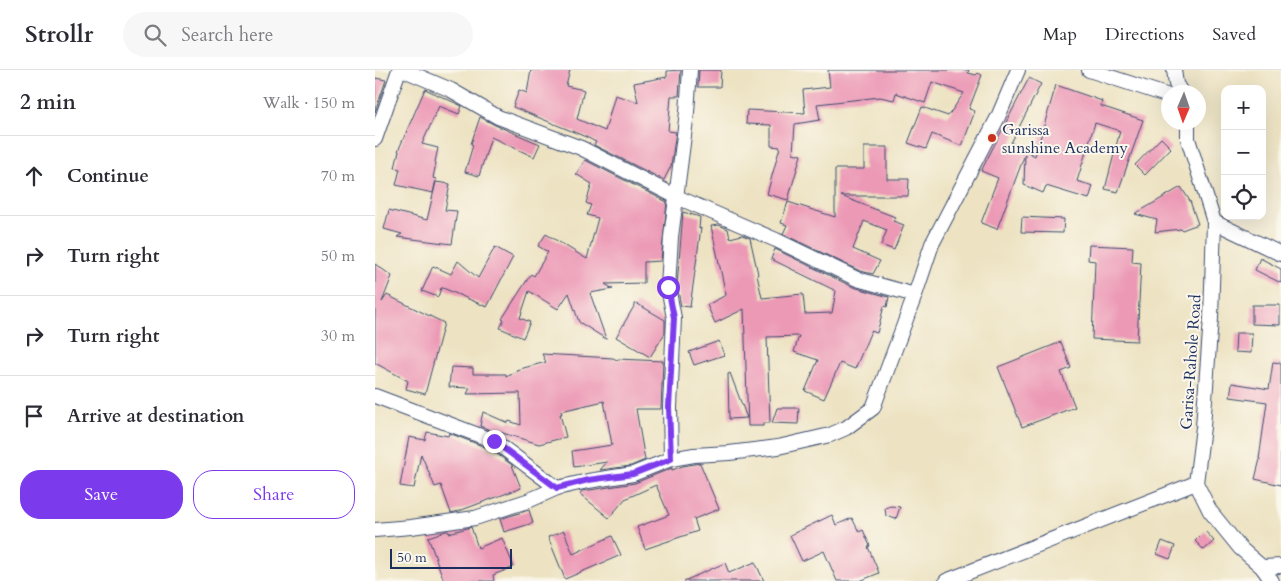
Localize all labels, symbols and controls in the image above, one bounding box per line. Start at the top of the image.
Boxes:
search box [123,12,473,57]
text: Strollr [25,18,93,51]
icon: search [141,21,169,49]
text: Search here [181,22,273,48]
text: Map [1043,22,1077,47]
text: Directions [1105,22,1184,47]
text: Saved [1212,22,1256,47]
north arrow [1161,85,1206,130]
map controls [1221,85,1266,220]
button: + [1221,85,1266,130]
text: 2 min [20,88,76,117]
text: Walk · 150 m [263,92,355,114]
place label: Garissa sunshine Academy [1002,119,1128,159]
button: − [1221,130,1266,175]
marker: Garissa sunshine Academy [986,132,998,144]
icon: ahead [20,162,48,190]
text: Continue [67,163,149,189]
text: 70 m [321,165,355,187]
button: locate [1221,175,1266,220]
icon: right [20,242,48,270]
text: Turn right [67,243,159,269]
text: 50 m [321,245,355,267]
route start [657,276,680,299]
street label: Garisa-Rahole Road [1175,293,1207,430]
icon: right [20,322,48,350]
text: Turn right [67,323,159,349]
text: 30 m [321,325,355,347]
icon: arrive [20,402,48,430]
text: Arrive at destination [67,403,244,429]
route end [483,430,506,453]
button: Save [20,470,183,519]
button: Share [193,470,355,519]
scale bar [390,546,513,569]
text: 50 m [397,548,427,567]

